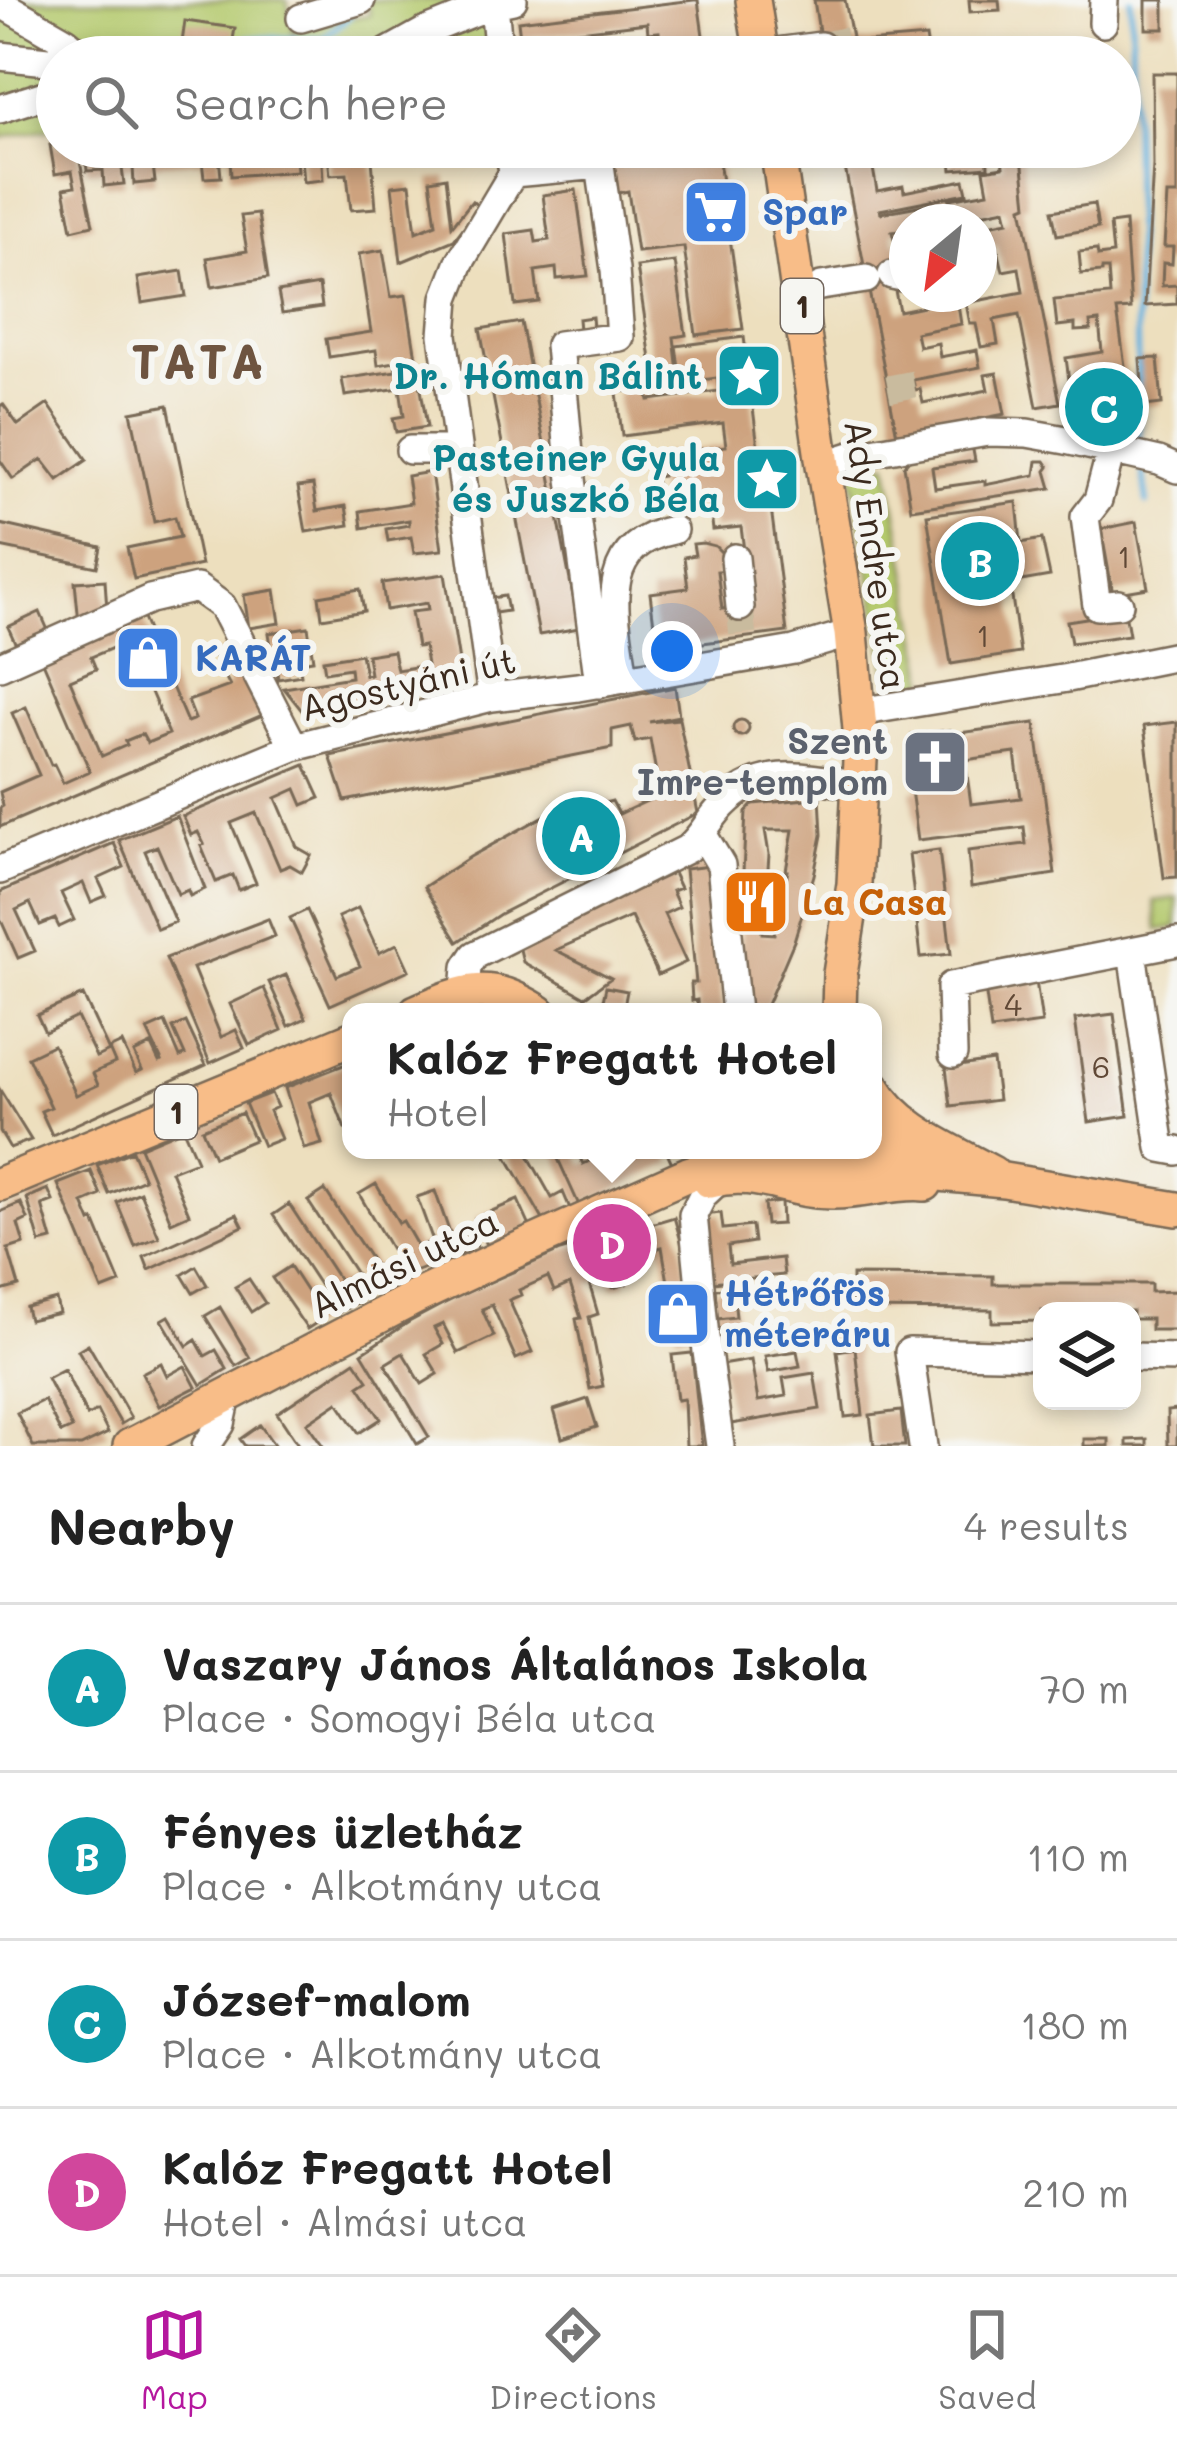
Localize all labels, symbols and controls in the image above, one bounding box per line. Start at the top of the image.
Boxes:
search box [36,36,1141,168]
icon: search [78,69,144,135]
text: Search here [174,73,448,131]
supermarket icon: Spar [681,177,751,247]
place label: Spar [762,187,848,234]
north arrow [889,204,997,312]
road number: 1 [781,279,823,333]
district label: TATA [131,329,267,391]
place icon: Dr. Hóman Bálint [714,341,784,411]
place label: Dr. Hóman Bálint [393,351,702,398]
pin: C [1065,362,1143,452]
street label: Ady Endre utca [834,417,920,693]
place label: Pasteiner Gyula és Juszkó Béla [432,433,720,521]
place icon: Pasteiner Gyula és Juszkó Béla [732,444,802,514]
pin: B [941,516,1019,606]
house number: 1 [1117,536,1131,576]
house number: 1 [976,615,990,655]
your location [642,621,702,681]
shop icon: KARÁT [113,623,183,693]
place label: KARÁT [195,633,311,680]
street label: Agostyáni út [295,635,520,731]
place label: Szent Imre-templom [637,716,888,804]
church icon: Szent Imre-templom [900,727,970,797]
pin: A [542,791,620,881]
restaurant icon: La Casa [721,867,791,937]
place label: La Casa [802,877,947,924]
house number: 4 [1004,984,1022,1024]
popup [342,1003,882,1159]
text: Kalóz Fregatt Hotel [387,1027,837,1085]
house number: 6 [1092,1046,1110,1086]
road number: 1 [155,1085,197,1139]
text: Hotel [387,1085,489,1136]
street label: Almási utca [301,1196,505,1328]
pin: D [573,1198,651,1288]
place label: Hétrőfös méteráru [724,1268,892,1356]
shop icon: Hétrőfös méteráru [643,1279,713,1349]
map controls [1033,1302,1141,1410]
button: layers [1033,1302,1141,1410]
text: Nearby [48,1491,235,1558]
text: 4 results [964,1499,1129,1550]
text: Vaszary János Általános Iskola [162,1633,868,1691]
text: A [73,1662,101,1713]
text: 70 m [1040,1662,1129,1713]
text: Place · Somogyi Béla utca [162,1691,656,1742]
text: Fényes üzletház [162,1801,523,1859]
text: B [74,1830,100,1881]
text: 110 m [1027,1830,1129,1881]
text: Place · Alkotmány utca [162,1859,602,1910]
text: József-malom [162,1969,471,2027]
text: C [73,1998,101,2049]
text: 180 m [1020,1998,1129,2049]
text: Place · Alkotmány utca [162,2027,602,2078]
text: Kalóz Fregatt Hotel [162,2137,613,2195]
text: D [73,2166,101,2217]
text: 210 m [1022,2166,1129,2217]
text: Hotel · Almási utca [162,2195,527,2246]
tab: Map [141,2302,208,2417]
tab: Directions [489,2302,657,2417]
tab: Saved [938,2302,1036,2417]

